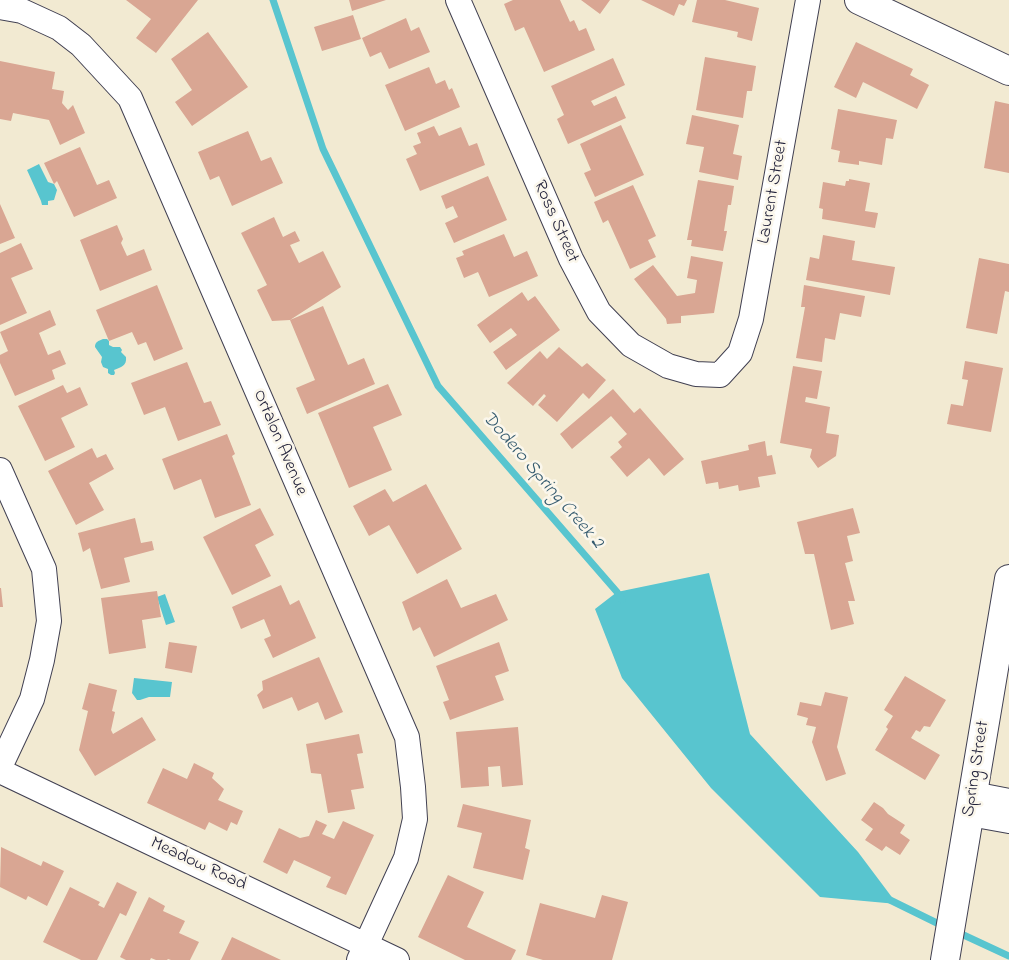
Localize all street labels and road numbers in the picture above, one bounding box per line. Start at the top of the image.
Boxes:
street label: Laurent Street [754,138,794,246]
street label: Ross Street [527,178,583,266]
street label: Ortalon Avenue [247,387,311,499]
street label: Spring Street [959,719,995,819]
street label: Meadow Road [146,833,250,897]

